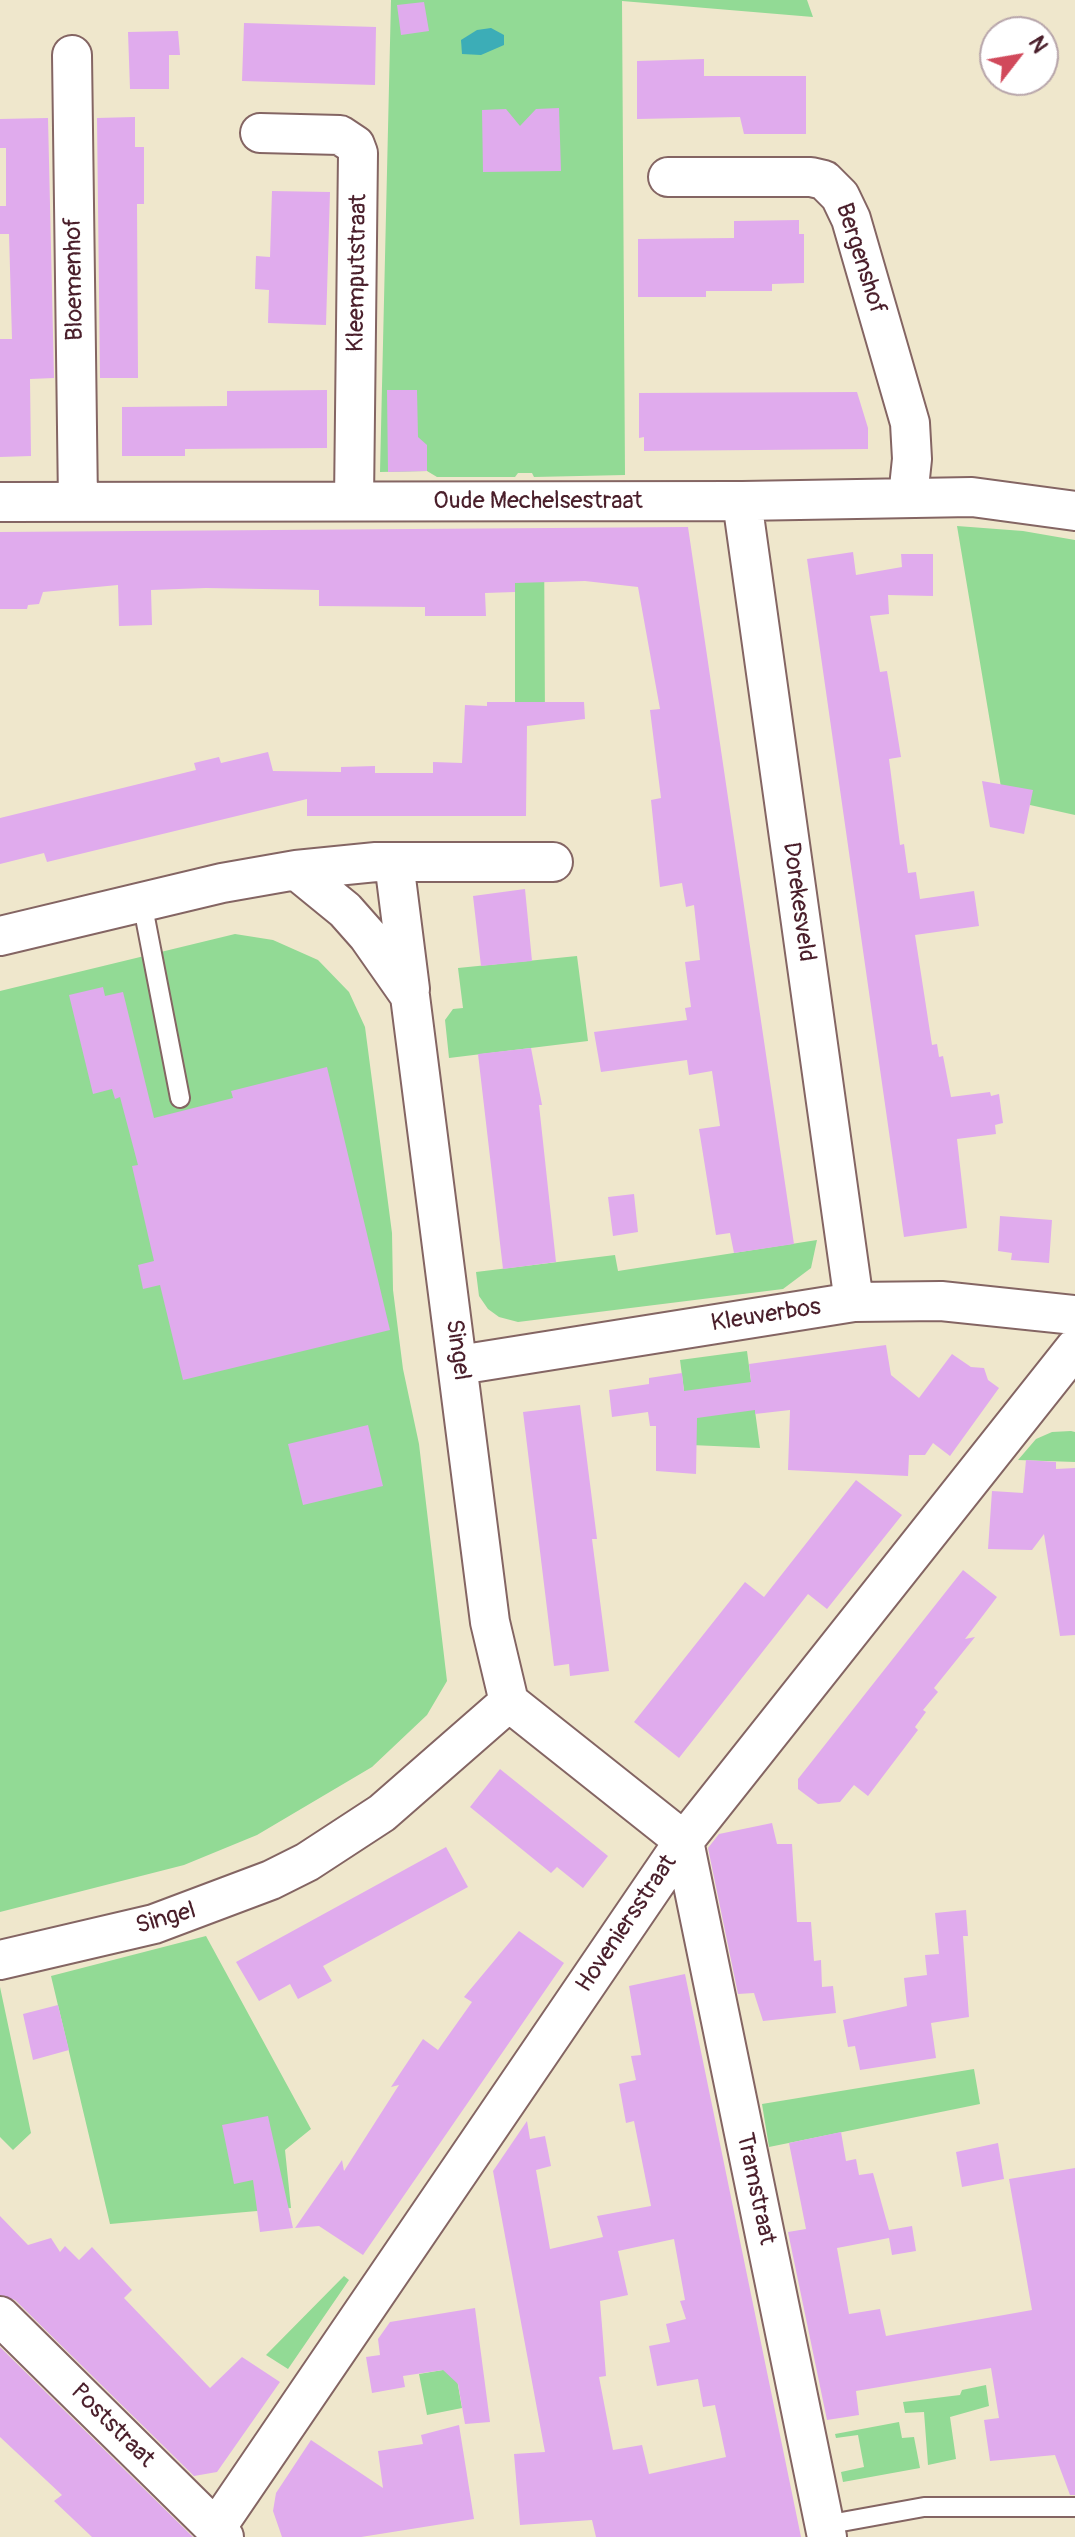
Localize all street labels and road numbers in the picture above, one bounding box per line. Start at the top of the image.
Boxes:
street label: Kleemputstraat [342,194,374,352]
street label: Bergenshof [829,200,891,318]
street label: Bloemenhof [60,217,90,341]
street label: Oude Mechelsestraat [433,488,643,516]
street label: Dorekesveld [775,840,821,964]
street label: Kleuverbos [709,1293,823,1339]
street label: Singel [438,1318,476,1382]
street label: Hoveniersstraat [570,1850,684,1998]
street label: Singel [133,1897,199,1941]
street label: Tramstraat [729,2130,781,2248]
street label: Poststraat [64,2378,160,2474]

